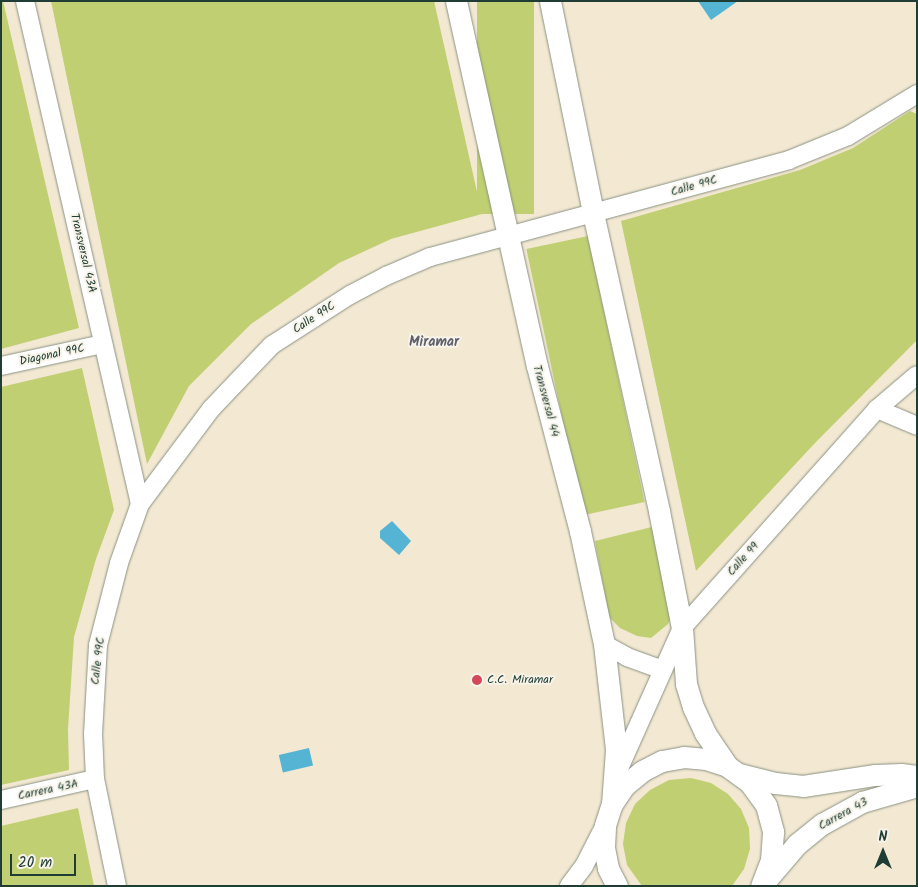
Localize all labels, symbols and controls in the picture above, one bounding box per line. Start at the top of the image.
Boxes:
street label: Calle 99C [669,172,719,200]
street label: Transversal 43A [67,212,99,294]
street label: Calle 99C [290,299,338,337]
district label: Miramar [409,334,459,350]
street label: Diagonal 99C [18,341,86,369]
street label: Transversal 44 [530,364,562,438]
street label: Calle 99 [724,539,762,579]
street label: Calle 99C [88,636,108,686]
place label: C.C. Miramar [487,673,553,687]
marker: C.C. Miramar [471,674,483,686]
street label: Carrera 43A [17,777,79,803]
street label: Carrera 43 [816,795,870,833]
text: N [879,826,887,848]
north arrow [858,827,908,877]
scale bar [12,844,79,876]
text: 20 m [18,851,52,875]

